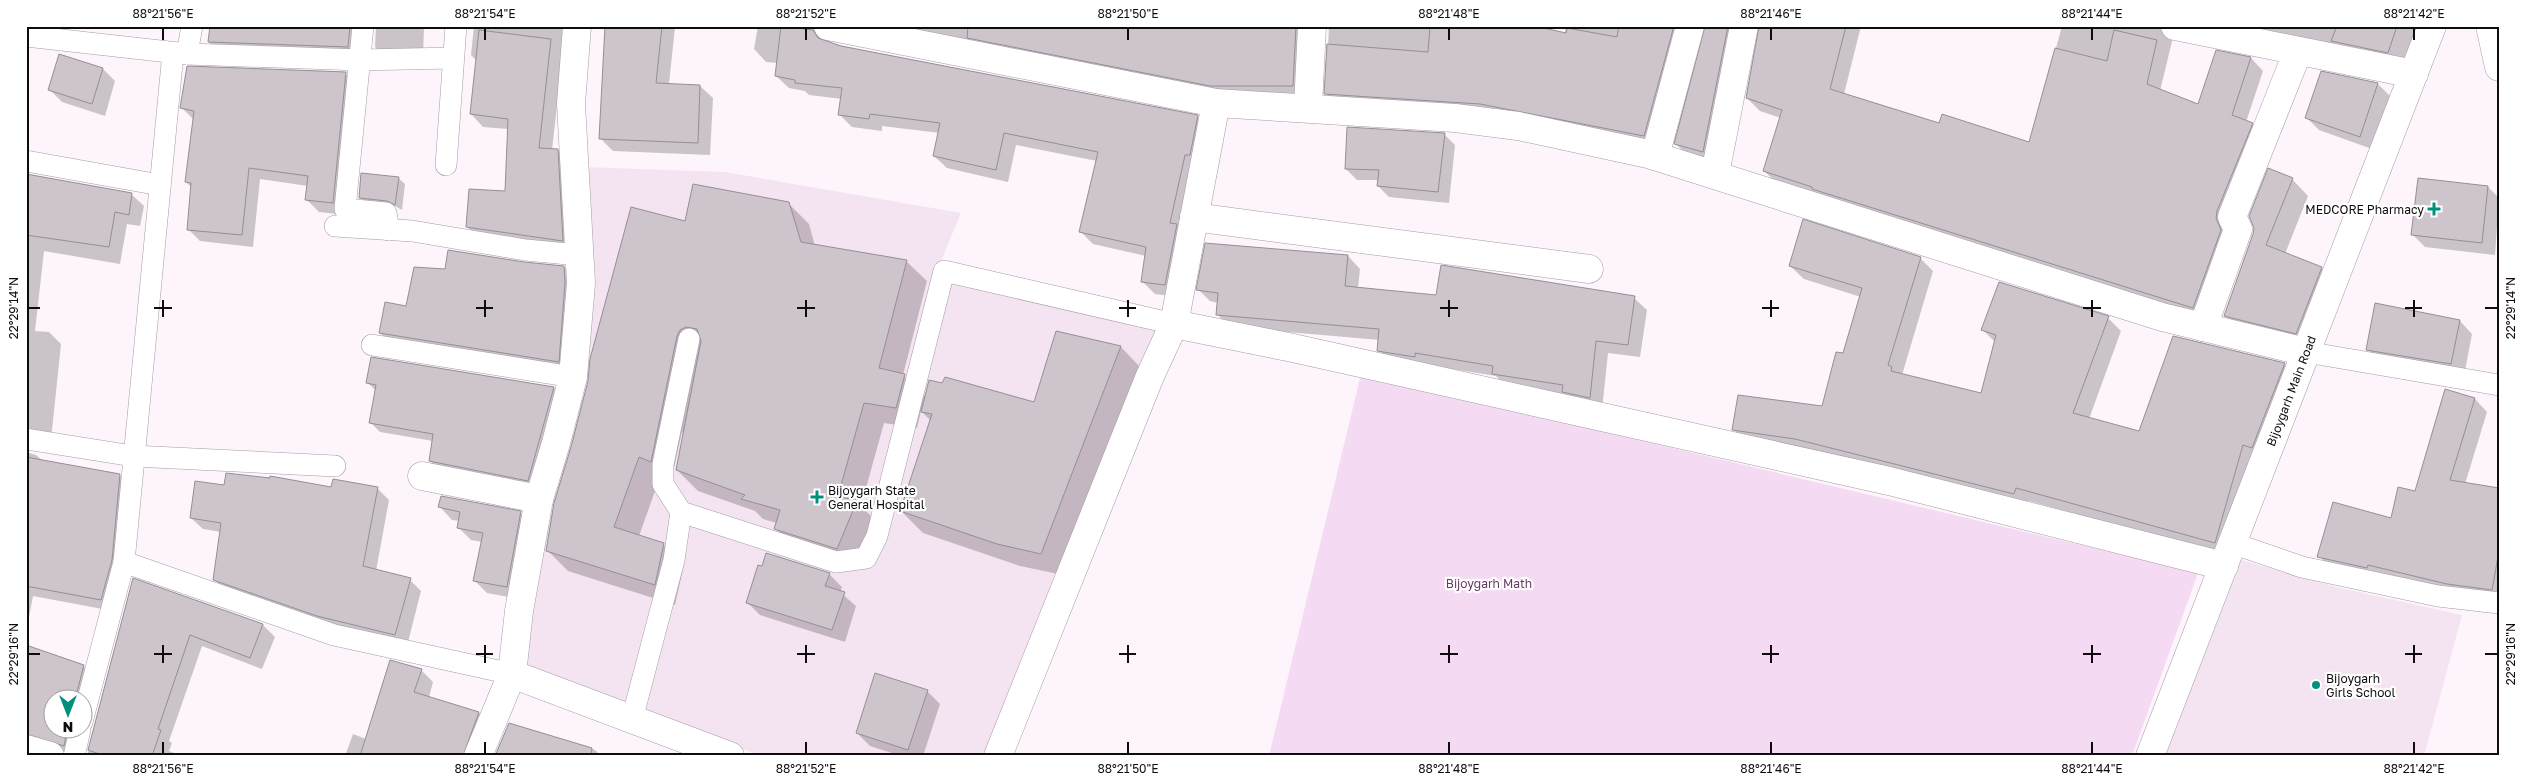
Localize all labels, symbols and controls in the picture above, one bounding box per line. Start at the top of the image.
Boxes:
text: 88°21'56"E [133,6,193,21]
text: 88°21'54"E [454,6,516,21]
text: 88°21'52"E [776,6,836,21]
text: 88°21'50"E [1097,6,1159,21]
text: 88°21'48"E [1418,6,1480,21]
text: 88°21'46"E [1740,6,1802,21]
text: 88°21'44"E [2061,6,2123,21]
text: 88°21'42"E [2383,6,2445,21]
place label: MEDCORE Pharmacy [2305,202,2424,217]
marker: MEDCORE Pharmacy [2428,203,2440,215]
text: 22°29'14"N [6,277,21,339]
text: 22°29'14"N [2503,277,2518,339]
street label: Bijoygarh Main Road [2263,334,2319,448]
place label: Bijoygarh State General Hospital [828,483,925,512]
marker: Bijoygarh State General Hospital [810,490,824,504]
park label: Bijoygarh Math [1446,576,1532,591]
text: 22°29'16"N [6,623,21,685]
text: 22°29'16"N [2503,623,2518,685]
place label: Bijoygarh Girls School [2326,671,2396,700]
marker: Bijoygarh Girls School [2310,679,2322,691]
north arrow [42,690,92,740]
text: N [63,719,73,736]
text: 88°21'56"E [133,761,193,776]
text: 88°21'54"E [454,761,516,776]
text: 88°21'52"E [776,761,836,776]
text: 88°21'50"E [1097,761,1159,776]
text: 88°21'48"E [1418,761,1480,776]
text: 88°21'46"E [1740,761,1802,776]
text: 88°21'44"E [2061,761,2123,776]
text: 88°21'42"E [2383,761,2445,776]

